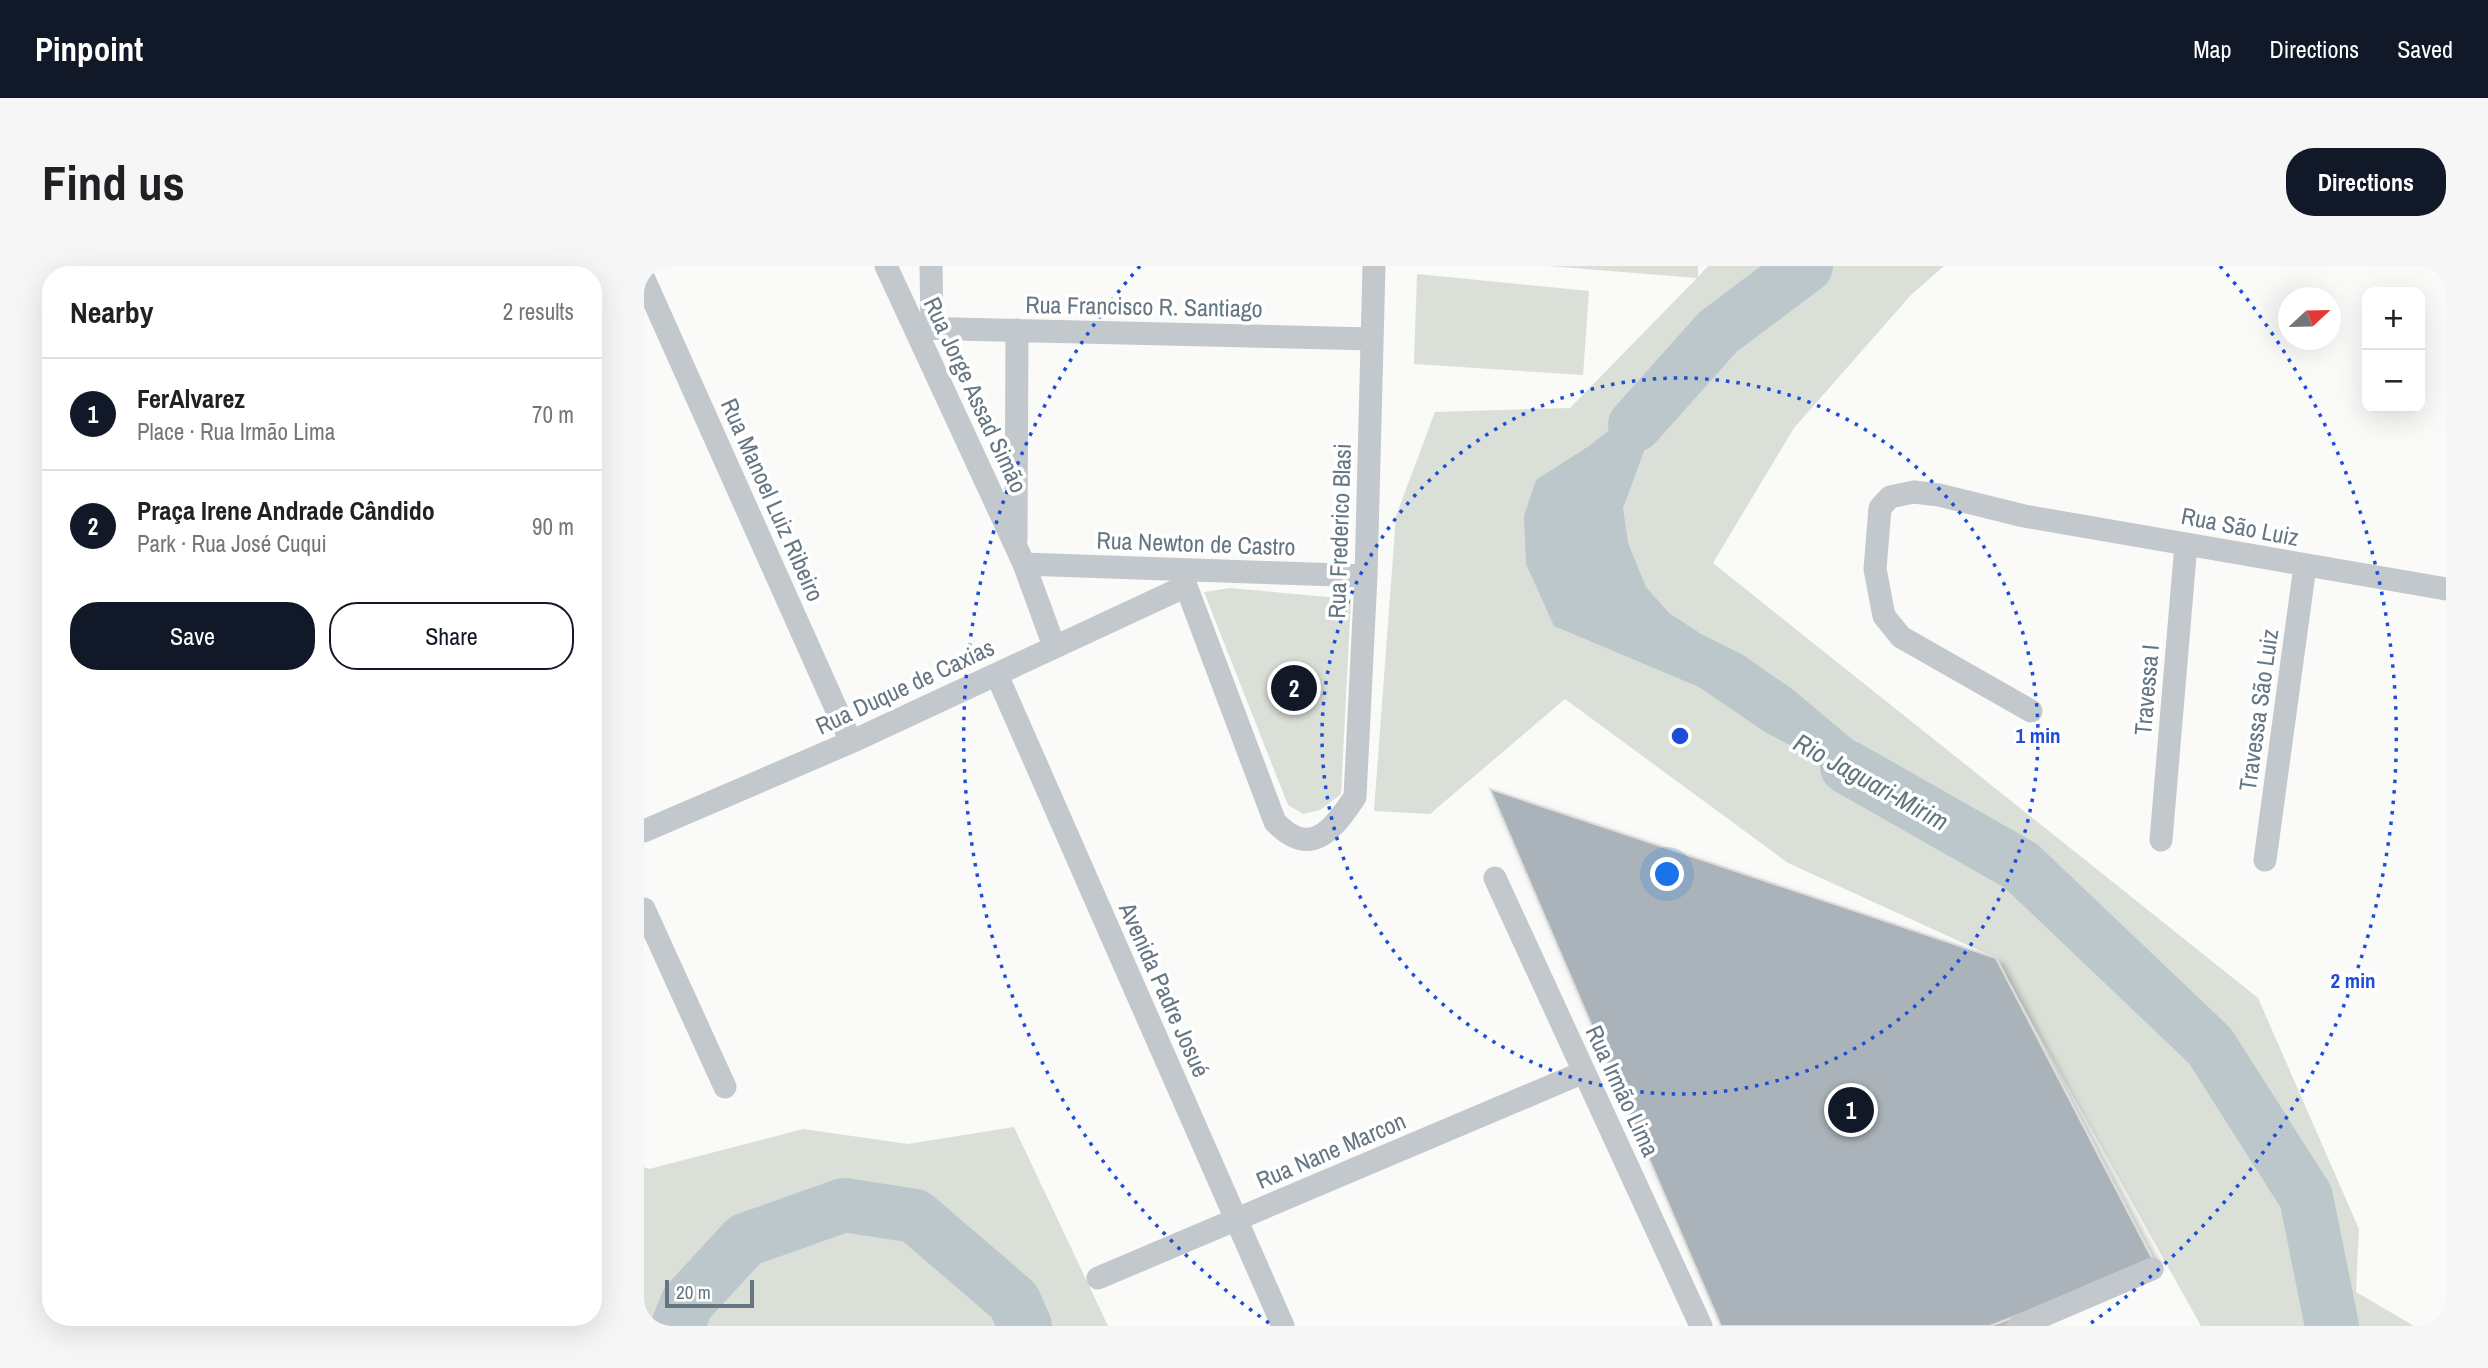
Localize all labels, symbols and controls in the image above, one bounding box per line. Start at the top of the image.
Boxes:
text: Pinpoint [35,27,143,71]
text: Map [2193,33,2231,65]
text: Directions [2269,33,2359,65]
text: Saved [2397,33,2453,65]
button: Directions [2286,148,2446,216]
text: Find us [42,149,185,215]
north arrow [2278,287,2341,350]
map controls [2362,287,2425,413]
button: + [2362,287,2425,350]
street label: Rua Francisco R. Santiago [1025,288,1263,324]
text: Nearby [70,292,153,332]
street label: Rua Jorge Assad Simão [917,292,1035,498]
text: 2 results [503,296,574,327]
button: − [2362,350,2425,413]
text: FerAlvarez [137,381,245,416]
street label: Rua Manoel Luiz Ribeiro [714,393,832,606]
text: 1 [88,399,98,430]
text: 70 m [532,399,574,430]
text: Place · Rua Irmão Lima [137,416,335,447]
street label: Rua Frederico Blasi [1320,443,1358,619]
text: Praça Irene Andrade Cândido [137,493,435,528]
street label: Rua São Luiz [2179,499,2302,553]
text: 2 [88,511,98,542]
text: 90 m [532,511,574,542]
street label: Rua Newton de Castro [1096,524,1296,562]
text: Park · Rua José Cuqui [137,528,327,559]
button: Save [70,602,315,670]
button: Share [329,602,574,670]
street label: Travessa São Luiz [2231,627,2285,793]
street label: Rua Duque de Caxias [810,631,999,742]
street label: Travessa I [2126,643,2166,737]
pin: 2 [1271,662,1317,714]
text: 1 min [2016,721,2060,750]
centre of rings [1668,724,1692,748]
water label: Rio Jaguari-Mirim [1788,725,1955,839]
your location [1650,857,1684,891]
street label: Avenida Padre Josué [1112,896,1218,1082]
text: 2 min [2331,966,2375,995]
street label: Rua Irmão Lima [1579,1020,1667,1161]
pin: 1 [1828,1084,1874,1136]
street label: Rua Nane Marcon [1251,1104,1410,1196]
scale bar [665,1277,754,1309]
text: 20 m [676,1279,711,1305]

